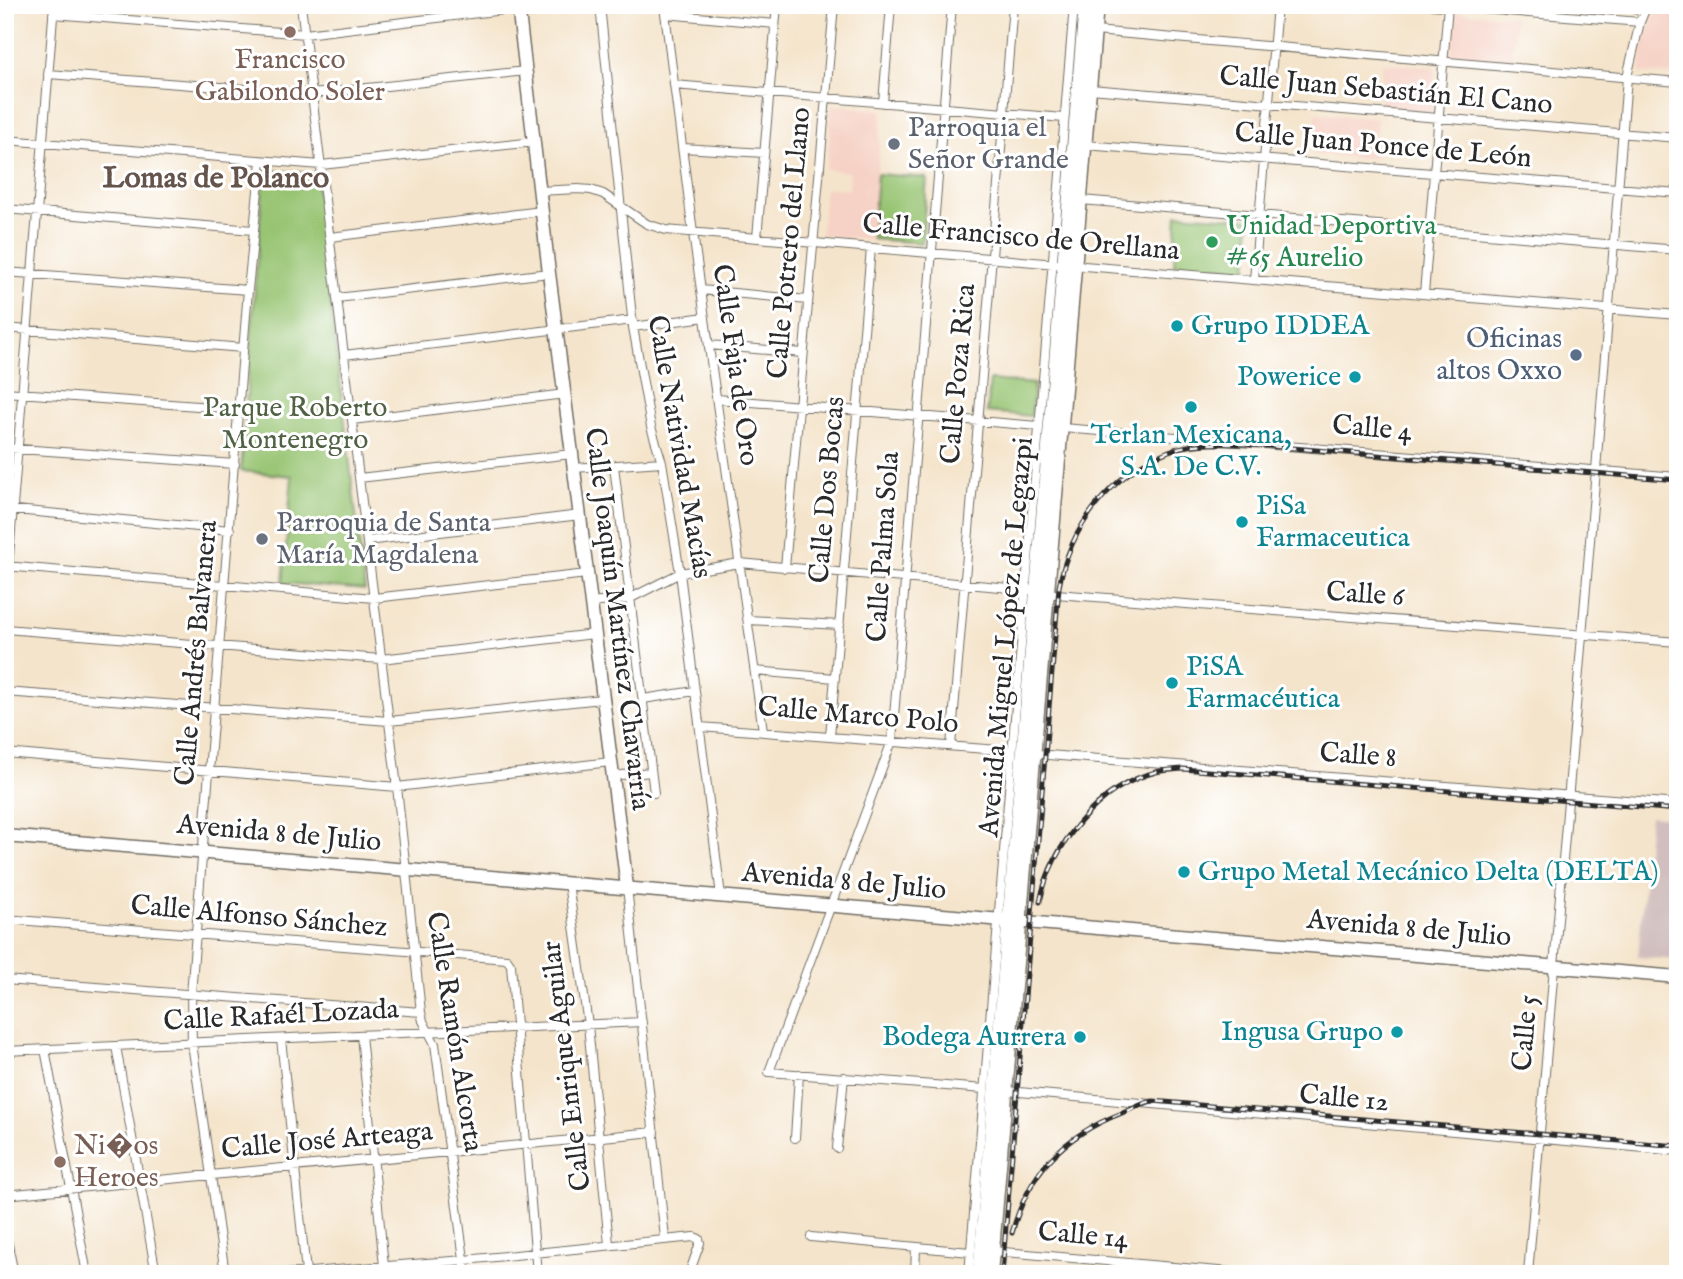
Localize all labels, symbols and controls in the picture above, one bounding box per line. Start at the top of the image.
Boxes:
marker: Francisco Gabilondo Soler [282,24,298,40]
place label: Francisco Gabilondo Soler [195,43,385,110]
street label: Calle Juan Sebastián El Cano [1218,59,1554,123]
street label: Calle Potrero del Llano [761,106,819,380]
place label: Parroquia el Señor Grande [908,111,1069,178]
street label: Calle Juan Ponce de León [1233,116,1533,176]
marker: Parroquia el Señor Grande [886,136,902,152]
district label: Lomas de Polanco [103,160,329,198]
street label: Calle Francisco de Orellana [861,207,1182,269]
place label: Unidad Deportiva #65 Aurelio [1226,209,1437,276]
marker: Unidad Deportiva #65 Aurelio [1204,234,1220,250]
street label: Calle Faja de Oro [704,262,766,468]
street label: Calle Poza Rica [934,282,984,466]
place label: Grupo IDDEA [1191,309,1370,344]
street label: Calle Natividad Macías [639,313,719,581]
marker: Grupo IDDEA [1169,318,1185,334]
place label: Oficinas altos Oxxo [1436,322,1562,389]
marker: Oficinas altos Oxxo [1568,347,1584,363]
place label: Powerice [1237,360,1341,395]
marker: Powerice [1347,369,1363,385]
park label: Parque Roberto Montenegro [203,391,387,458]
street label: Calle Dos Bocas [802,395,854,585]
marker: Terlan Mexicana, S.A. De C.V. [1183,399,1199,415]
street label: Calle 4 [1331,408,1414,450]
place label: Terlan Mexicana, S.A. De C.V. [1091,418,1291,485]
street label: Calle Joaquín Martínez Chavarría [576,426,658,813]
street label: Avenida Miguel López de Legazpi [972,436,1042,839]
street label: Calle Palma Sola [860,450,908,643]
place label: PiSa Farmaceutica [1256,489,1411,556]
place label: Parroquia de Santa María Magdalena [276,506,492,573]
marker: PiSa Farmaceutica [1234,514,1250,530]
street label: Calle Andrés Balvanera [168,518,226,787]
marker: Parroquia de Santa María Magdalena [254,531,270,547]
street label: Calle 6 [1325,575,1406,615]
place label: PiSA Farmacéutica [1186,650,1341,717]
marker: PiSA Farmacéutica [1164,675,1180,691]
street label: Calle Marco Polo [756,690,960,742]
street label: Calle 8 [1318,736,1398,776]
street label: Avenida 8 de Julio [174,808,383,860]
place label: Grupo Metal Mecánico Delta (DELTA) [1198,855,1659,890]
street label: Avenida 8 de Julio [739,856,948,908]
marker: Grupo Metal Mecánico Delta (DELTA) [1176,864,1192,880]
street label: Calle Alfonso Sánchez [129,888,389,946]
street label: Avenida 8 de Julio [1304,903,1513,955]
street label: Calle Ramón Alcorta [418,909,490,1155]
street label: Calle Enrique Aguilar [534,939,600,1193]
street label: Calle Rafaél Lozada [162,992,401,1040]
street label: Calle 5 [1505,993,1547,1073]
place label: Ingusa Grupo [1221,1015,1383,1050]
place label: Bodega Aurrera [882,1020,1067,1055]
marker: Ingusa Grupo [1389,1024,1405,1040]
marker: Bodega Aurrera [1072,1029,1088,1045]
street label: Calle 12 [1298,1078,1390,1120]
street label: Calle José Arteaga [220,1114,435,1168]
place label: Ni�os Heroes [74,1129,159,1196]
marker: Ni�os Heroes [52,1154,68,1170]
street label: Calle 14 [1036,1215,1130,1257]

